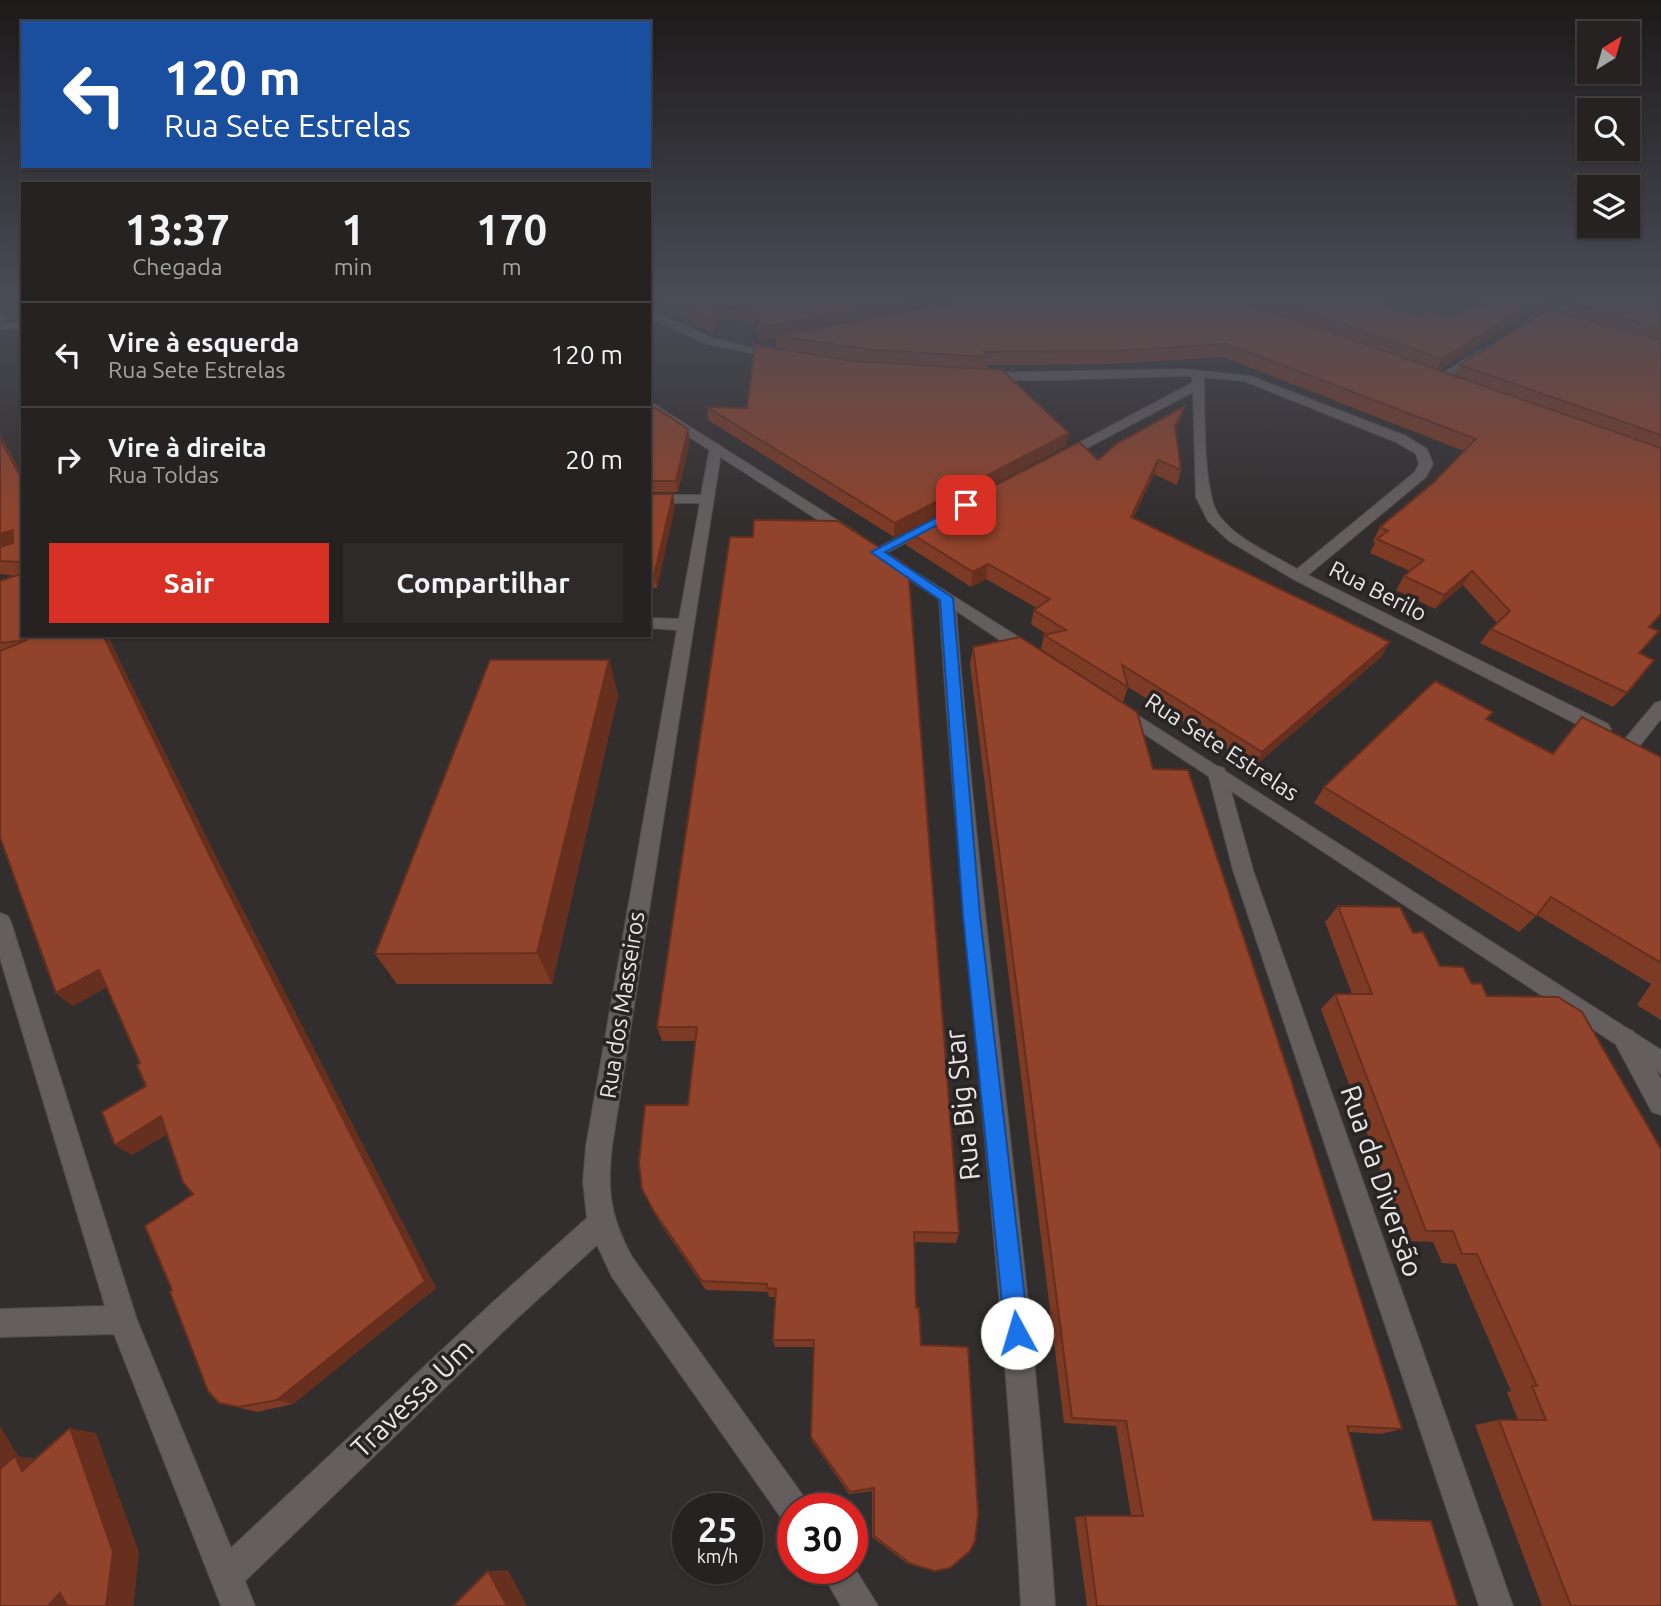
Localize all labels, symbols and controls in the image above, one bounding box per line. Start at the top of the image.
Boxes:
north arrow [1577,21,1640,84]
map controls [1577,21,1640,238]
icon: left [49,49,140,140]
text: 120 m [164,49,301,104]
button: search [1577,98,1640,161]
text: Rua Sete Estrelas [164,107,411,143]
button: layers [1577,175,1640,238]
text: 13:37 [125,206,230,253]
text: 1 [341,206,365,253]
text: 170 [476,206,547,253]
text: Chegada [132,254,222,279]
text: min [334,254,372,279]
text: m [502,254,522,279]
text: Vire à esquerda [108,328,299,357]
icon: left [49,336,87,374]
text: 120 m [551,340,623,369]
text: Rua Sete Estrelas [108,357,285,382]
text: Vire à direita [108,433,267,462]
icon: right [49,441,87,479]
text: 20 m [565,445,623,474]
text: Rua Toldas [108,462,219,487]
pin [936,475,996,535]
icon: arrive [947,486,985,524]
button: Sair [49,543,329,623]
button: Compartilhar [343,543,623,623]
street label: Rua Berilo [1325,555,1431,626]
street label: Rua Sete Estrelas [1141,688,1304,805]
street label: Rua dos Masseiros [594,910,649,1100]
street label: Rua Big Star [938,1027,985,1182]
street label: Rua da Diversão [1335,1081,1430,1281]
position arrow [980,1296,1054,1370]
street label: Travessa Um [344,1332,479,1463]
speed limit sign: 30 [777,1493,868,1584]
text: 25 [698,1509,737,1549]
text: km/h [697,1546,738,1566]

